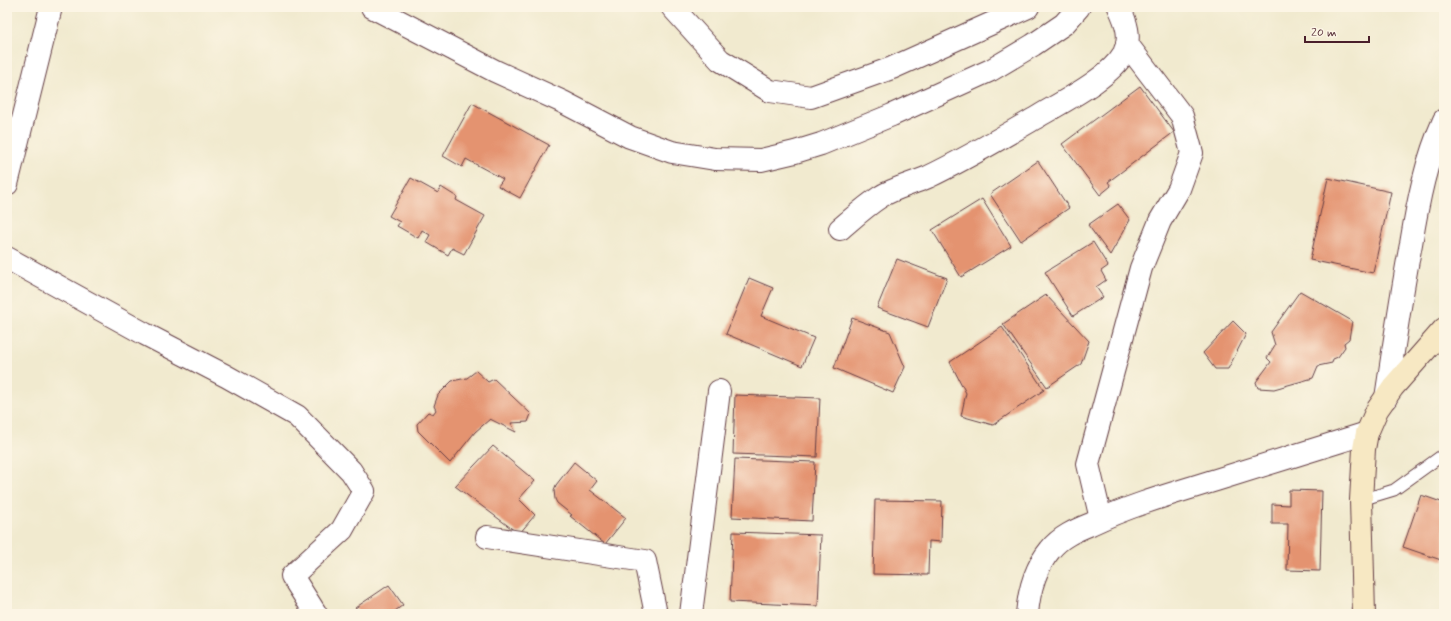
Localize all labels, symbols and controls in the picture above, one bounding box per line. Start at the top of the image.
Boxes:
scale bar [1305,18,1369,44]
text: 20 m [1311,25,1337,41]

